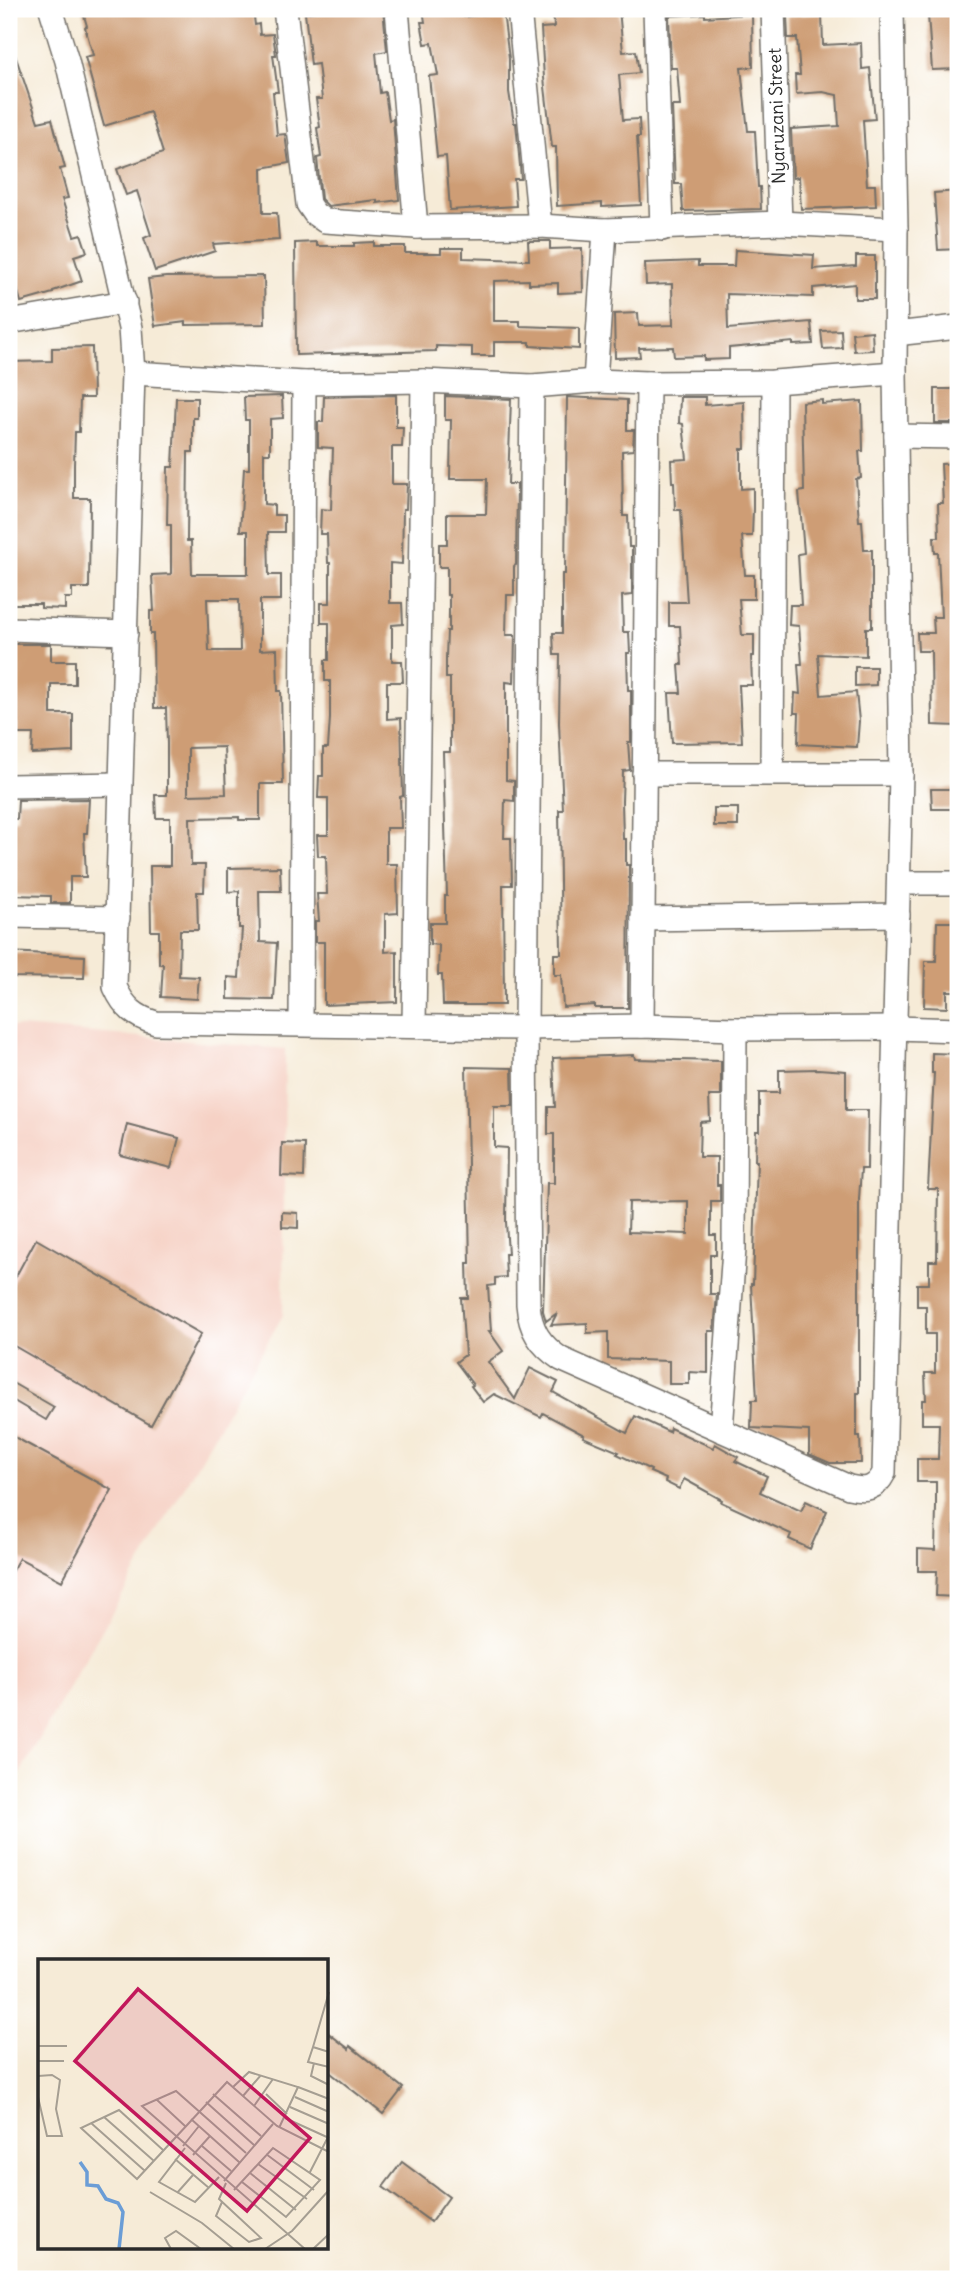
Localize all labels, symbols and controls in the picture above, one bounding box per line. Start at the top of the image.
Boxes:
street label: Nyaruzani Street [763,48,790,184]
inset map [38,1959,329,2250]

